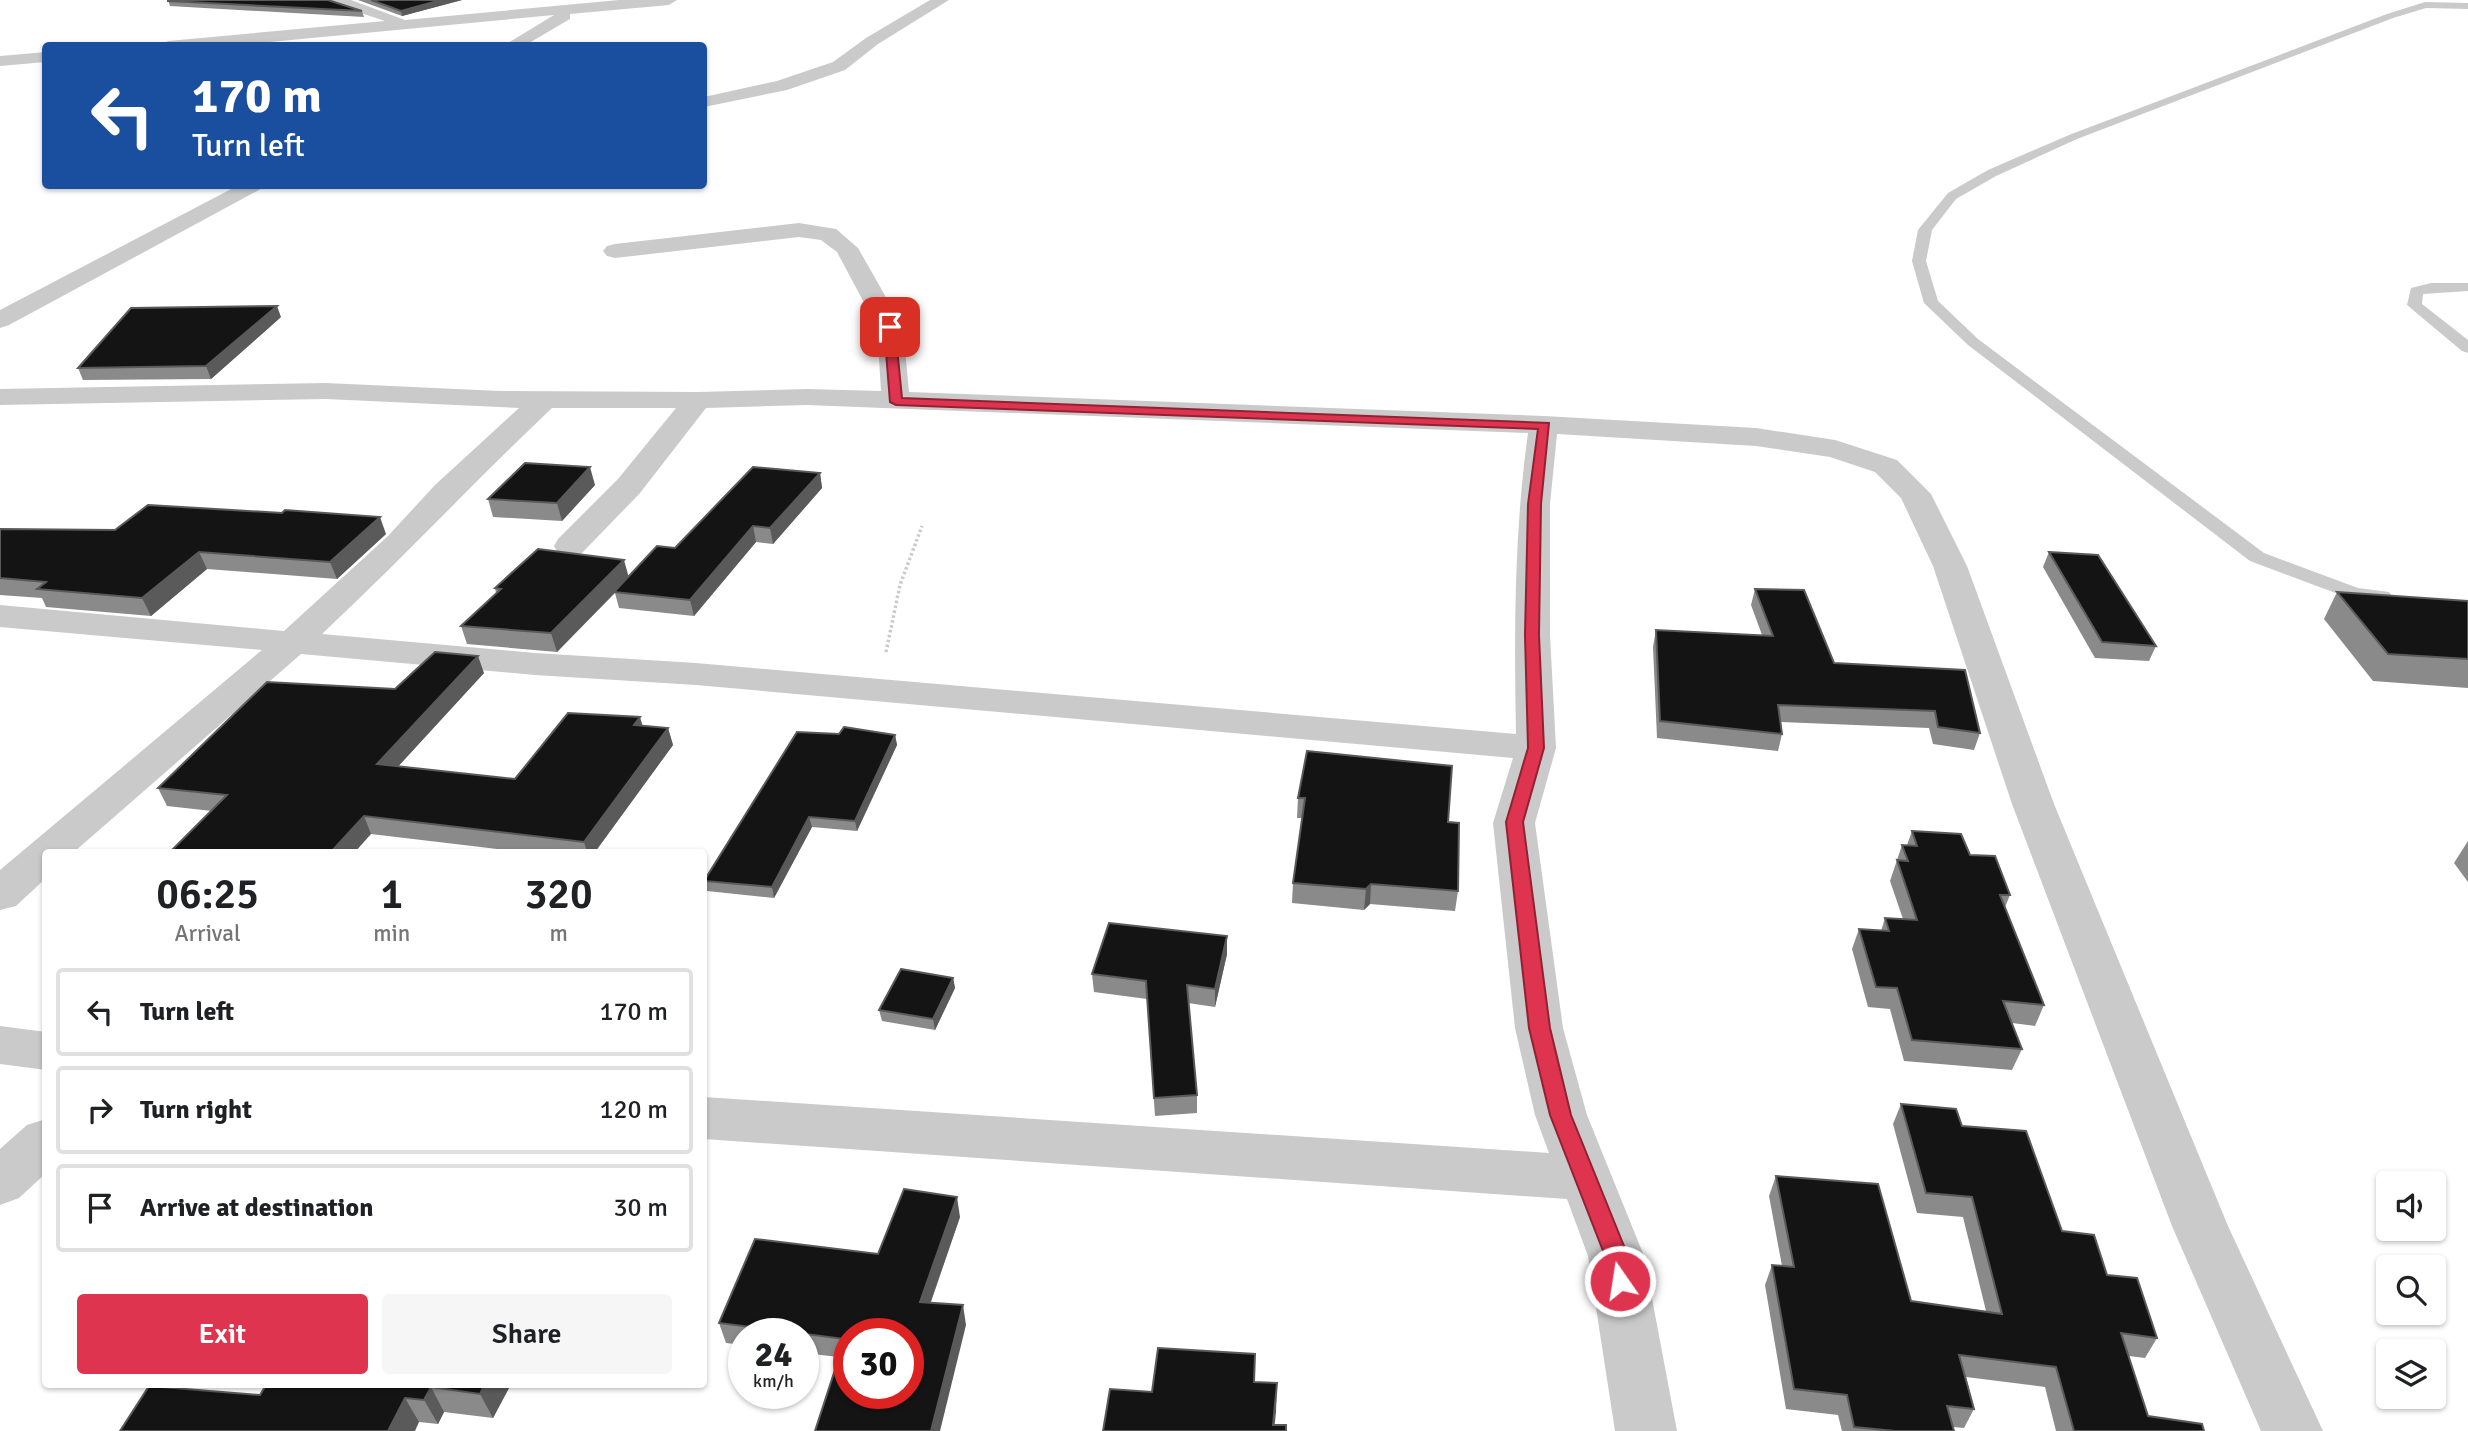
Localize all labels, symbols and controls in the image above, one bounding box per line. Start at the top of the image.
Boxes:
text: 170 m [192,66,322,126]
icon: left [77,70,168,161]
text: Turn left [192,126,305,165]
pin [860,297,920,357]
icon: arrive [871,308,909,346]
text: 06:25 [156,869,259,920]
text: 1 [380,869,403,920]
text: 320 [525,869,593,920]
text: Arrival [174,919,241,948]
text: min [373,919,410,948]
text: m [549,919,568,948]
icon: left [81,993,119,1031]
text: Turn left [140,996,234,1028]
text: 170 m [599,996,668,1028]
icon: right [81,1091,119,1129]
text: Turn right [140,1094,252,1126]
text: 120 m [599,1094,668,1126]
map controls [2376,1171,2446,1409]
button: sound [2376,1171,2446,1241]
icon: arrive [81,1189,119,1227]
text: Arrive at destination [140,1192,373,1224]
text: 30 m [613,1192,668,1224]
position arrow [1583,1244,1657,1318]
button: search [2376,1255,2446,1325]
button: Exit [77,1294,368,1374]
button: Share [382,1294,672,1374]
speed limit sign: 30 [833,1318,924,1409]
text: 24 [755,1333,792,1376]
button: layers [2376,1339,2446,1409]
text: km/h [753,1370,794,1392]

